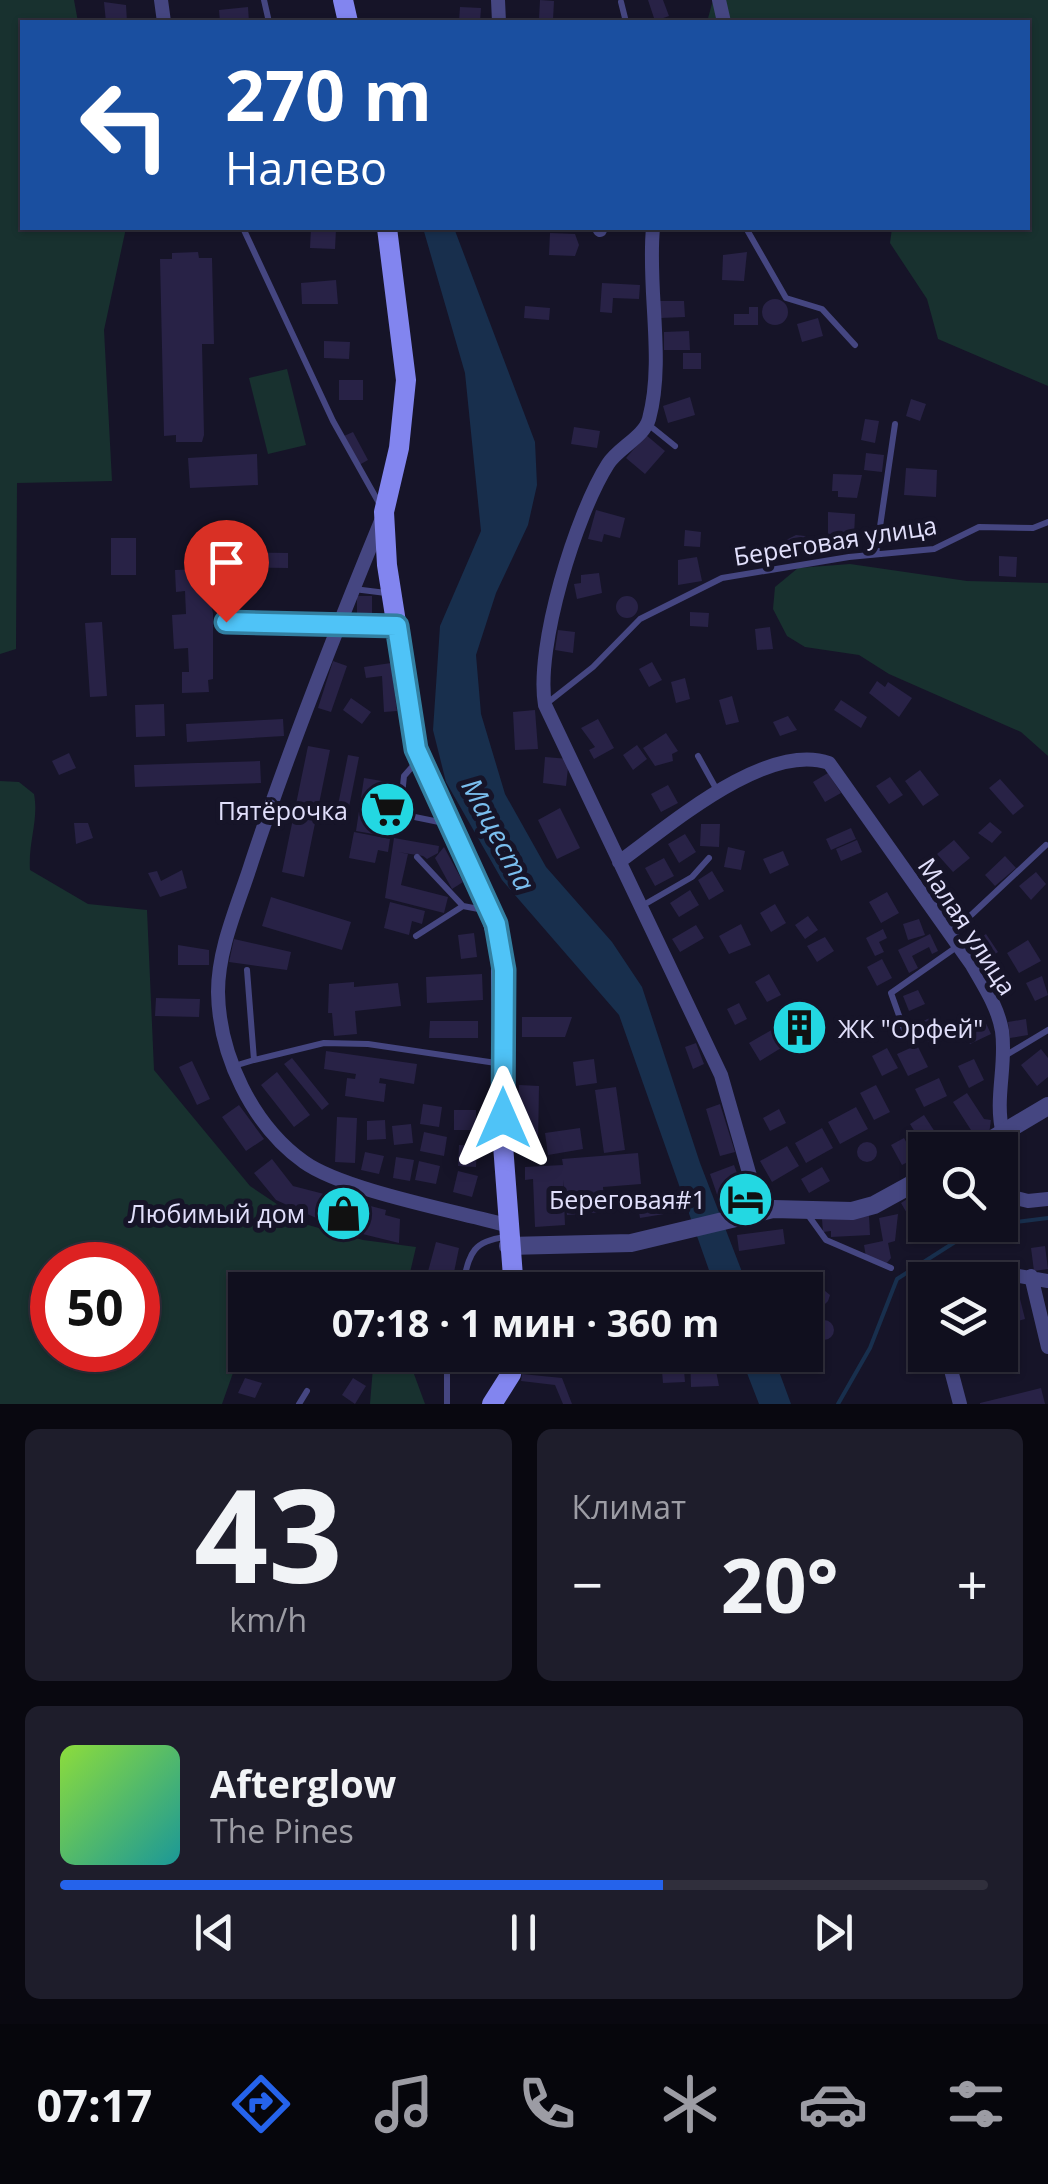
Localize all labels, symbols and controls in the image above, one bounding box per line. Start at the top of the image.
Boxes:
text: 270 m [225,46,432,142]
icon: left [60,60,190,190]
text: Налево [225,137,387,198]
street label: Береговая улица [731,507,939,573]
pin [184,520,269,623]
icon: arrive [199,535,254,590]
water label: Мацеста [453,771,545,897]
supermarket icon: Пятёрочка [357,780,417,840]
place label: Пятёрочка [218,793,348,827]
street label: Малая улица [911,851,1025,1001]
building icon: ЖК "Орфей" [769,998,829,1058]
place label: ЖК "Орфей" [838,1011,983,1045]
position arrow [451,1066,555,1170]
map controls [908,1132,1018,1372]
button: search [908,1132,1018,1242]
hotel icon: Береговая#1 [715,1169,775,1229]
place label: Береговая#1 [549,1182,706,1216]
shop icon: Любимый дом [314,1183,374,1243]
place label: Любимый дом [128,1196,305,1230]
speed limit sign: 50 [30,1242,160,1372]
button: layers [908,1262,1018,1372]
text: 07:18 · 1 мин · 360 m [332,1296,719,1348]
text: 43 [194,1444,343,1621]
text: Климат [572,1485,686,1528]
text: 20° [721,1533,839,1635]
text: − [572,1546,603,1621]
text: + [957,1546,988,1621]
text: km/h [229,1598,307,1641]
text: Afterglow [210,1757,396,1809]
text: The Pines [210,1809,354,1852]
icon: previous [187,1905,242,1960]
icon: pause [496,1905,551,1960]
icon: next [806,1905,861,1960]
icon: directions [226,2069,296,2139]
icon: music [369,2069,439,2139]
icon: phone [512,2069,582,2139]
icon: climate [655,2069,725,2139]
icon: car [798,2069,868,2139]
icon: filters [941,2069,1011,2139]
text: 07:17 [37,2074,152,2135]

